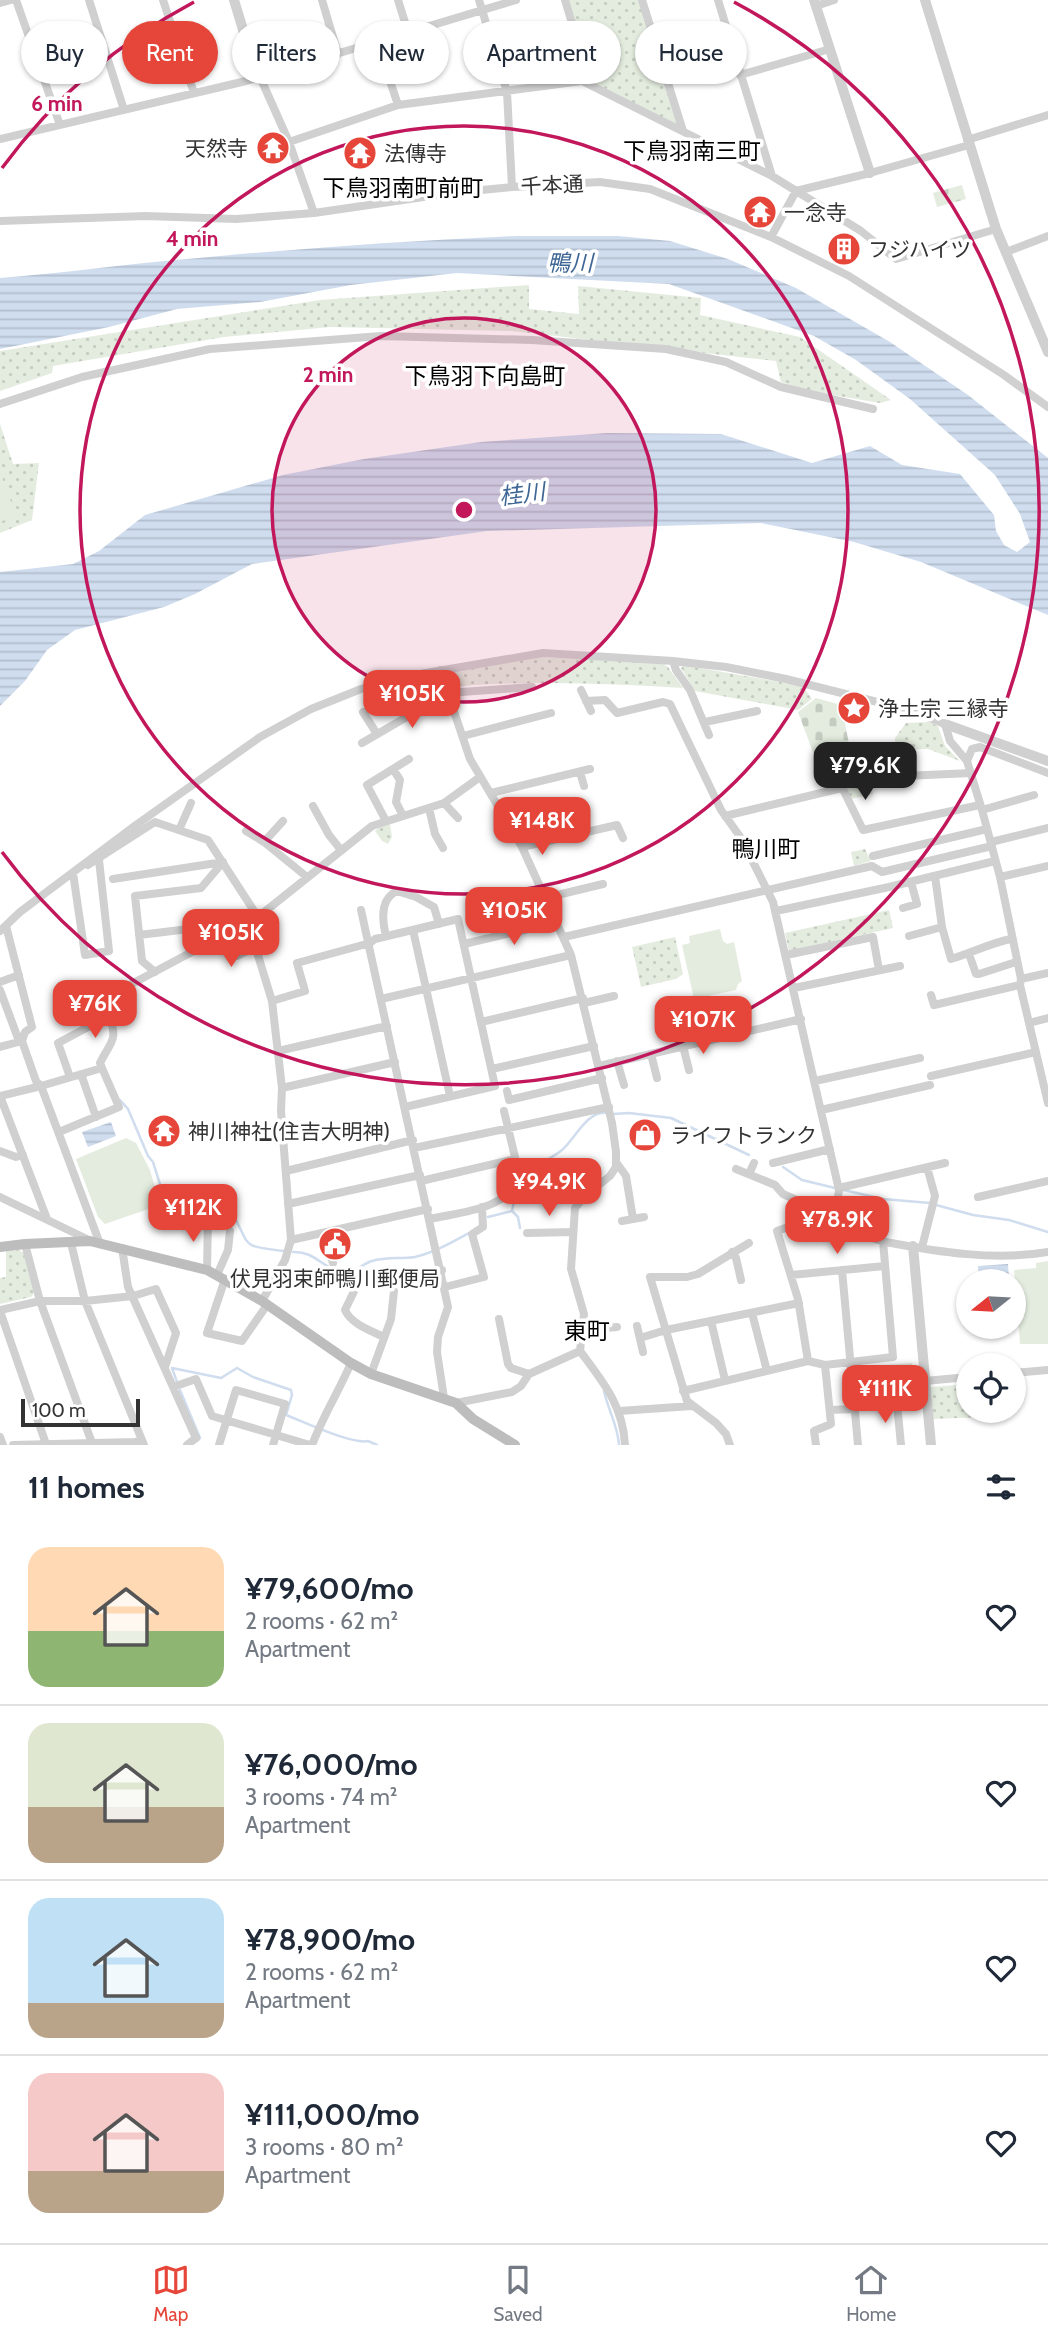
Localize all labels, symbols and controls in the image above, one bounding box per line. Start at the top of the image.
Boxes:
chip: Buy [21,21,108,84]
chip: Rent [122,21,218,84]
chip: Filters [232,21,340,84]
chip: New [354,21,449,84]
chip: Apartment [463,21,621,84]
chip: House [635,21,747,84]
text: 6 min [31,91,83,116]
temple icon: 天然寺 [254,129,292,167]
temple icon: 法傳寺 [341,134,379,172]
place label: 天然寺 [185,136,248,161]
district label: 下鳥羽南三町 [623,137,761,165]
place label: 法傳寺 [384,141,447,166]
street label: 千本通 [520,171,584,199]
district label: 下鳥羽南町前町 [323,174,484,202]
temple icon: 一念寺 [741,193,779,231]
place label: 一念寺 [784,200,847,225]
text: 4 min [166,226,218,251]
building icon: フジハイツ [825,230,863,268]
place label: フジハイツ [868,237,971,262]
water label: 鴨川 [547,249,596,277]
text: 2 min [303,362,353,387]
district label: 下鳥羽下向島町 [405,362,566,390]
water label: 桂川 [497,477,550,511]
centre of rings [452,498,476,522]
pin: ¥105K [363,670,461,730]
text: ¥105K [379,679,445,707]
place icon: 浄土宗 三縁寺 [835,689,873,727]
place label: 浄土宗 三縁寺 [878,696,1009,721]
pin: ¥79.6K [808,742,922,802]
text: ¥79.6K [830,751,900,779]
pin: ¥148K [493,798,591,857]
text: ¥148K [510,806,574,834]
district label: 鴨川町 [732,835,801,863]
pin: ¥105K [465,888,563,947]
text: ¥105K [481,896,547,924]
pin: ¥105K [182,909,280,969]
text: ¥105K [198,918,264,946]
pin: ¥76K [54,981,136,1040]
text: ¥76K [69,989,121,1017]
pin: ¥107K [654,996,752,1056]
text: ¥107K [671,1005,735,1033]
temple icon: 神川神社(住吉大明神) [145,1112,183,1150]
shop icon: ライフトランク [626,1116,664,1154]
place label: 神川神社(住吉大明神) [188,1119,390,1144]
place label: ライフトランク [670,1123,817,1148]
pin: ¥94.9K [492,1158,606,1218]
text: ¥94.9K [512,1167,586,1195]
pin: ¥112K [144,1184,242,1244]
text: ¥112K [164,1193,222,1221]
pin: ¥78.9K [780,1196,894,1256]
text: ¥78.9K [801,1205,873,1233]
public building icon: 伏見羽束師鴨川郵便局 [316,1225,354,1263]
place label: 伏見羽束師鴨川郵便局 [230,1266,440,1291]
north arrow [956,1269,1026,1339]
map controls [956,1269,1026,1423]
district label: 東町 [564,1317,610,1345]
button: locate [956,1353,1026,1423]
pin: ¥111K [836,1366,934,1425]
text: ¥111K [858,1374,912,1402]
scale bar [21,1396,140,1428]
text: 100 m [32,1399,86,1422]
icon: filters [982,1468,1020,1506]
text: 11 homes [28,1469,145,1506]
text: ¥79,600/mo [245,1570,414,1607]
icon: home [84,1575,168,1659]
icon: heart [982,1598,1020,1636]
text: 2 rooms · 62 m² [245,1607,398,1635]
text: Apartment [245,1635,350,1663]
text: ¥76,000/mo [245,1746,418,1783]
icon: home [84,1751,168,1835]
icon: heart [982,1774,1020,1812]
text: 3 rooms · 74 m² [245,1783,397,1811]
text: Apartment [245,1811,350,1839]
text: ¥78,900/mo [245,1921,415,1958]
icon: home [84,1926,168,2010]
icon: heart [982,1949,1020,1987]
text: 2 rooms · 62 m² [245,1958,398,1986]
text: Apartment [245,1986,350,2014]
text: ¥111,000/mo [245,2096,419,2133]
icon: home [84,2101,168,2185]
icon: heart [982,2124,1020,2162]
text: 3 rooms · 80 m² [245,2133,403,2161]
text: Apartment [245,2161,350,2189]
tab: Map [152,2261,190,2326]
tab: Saved [493,2261,543,2326]
tab: Home [846,2261,896,2326]

